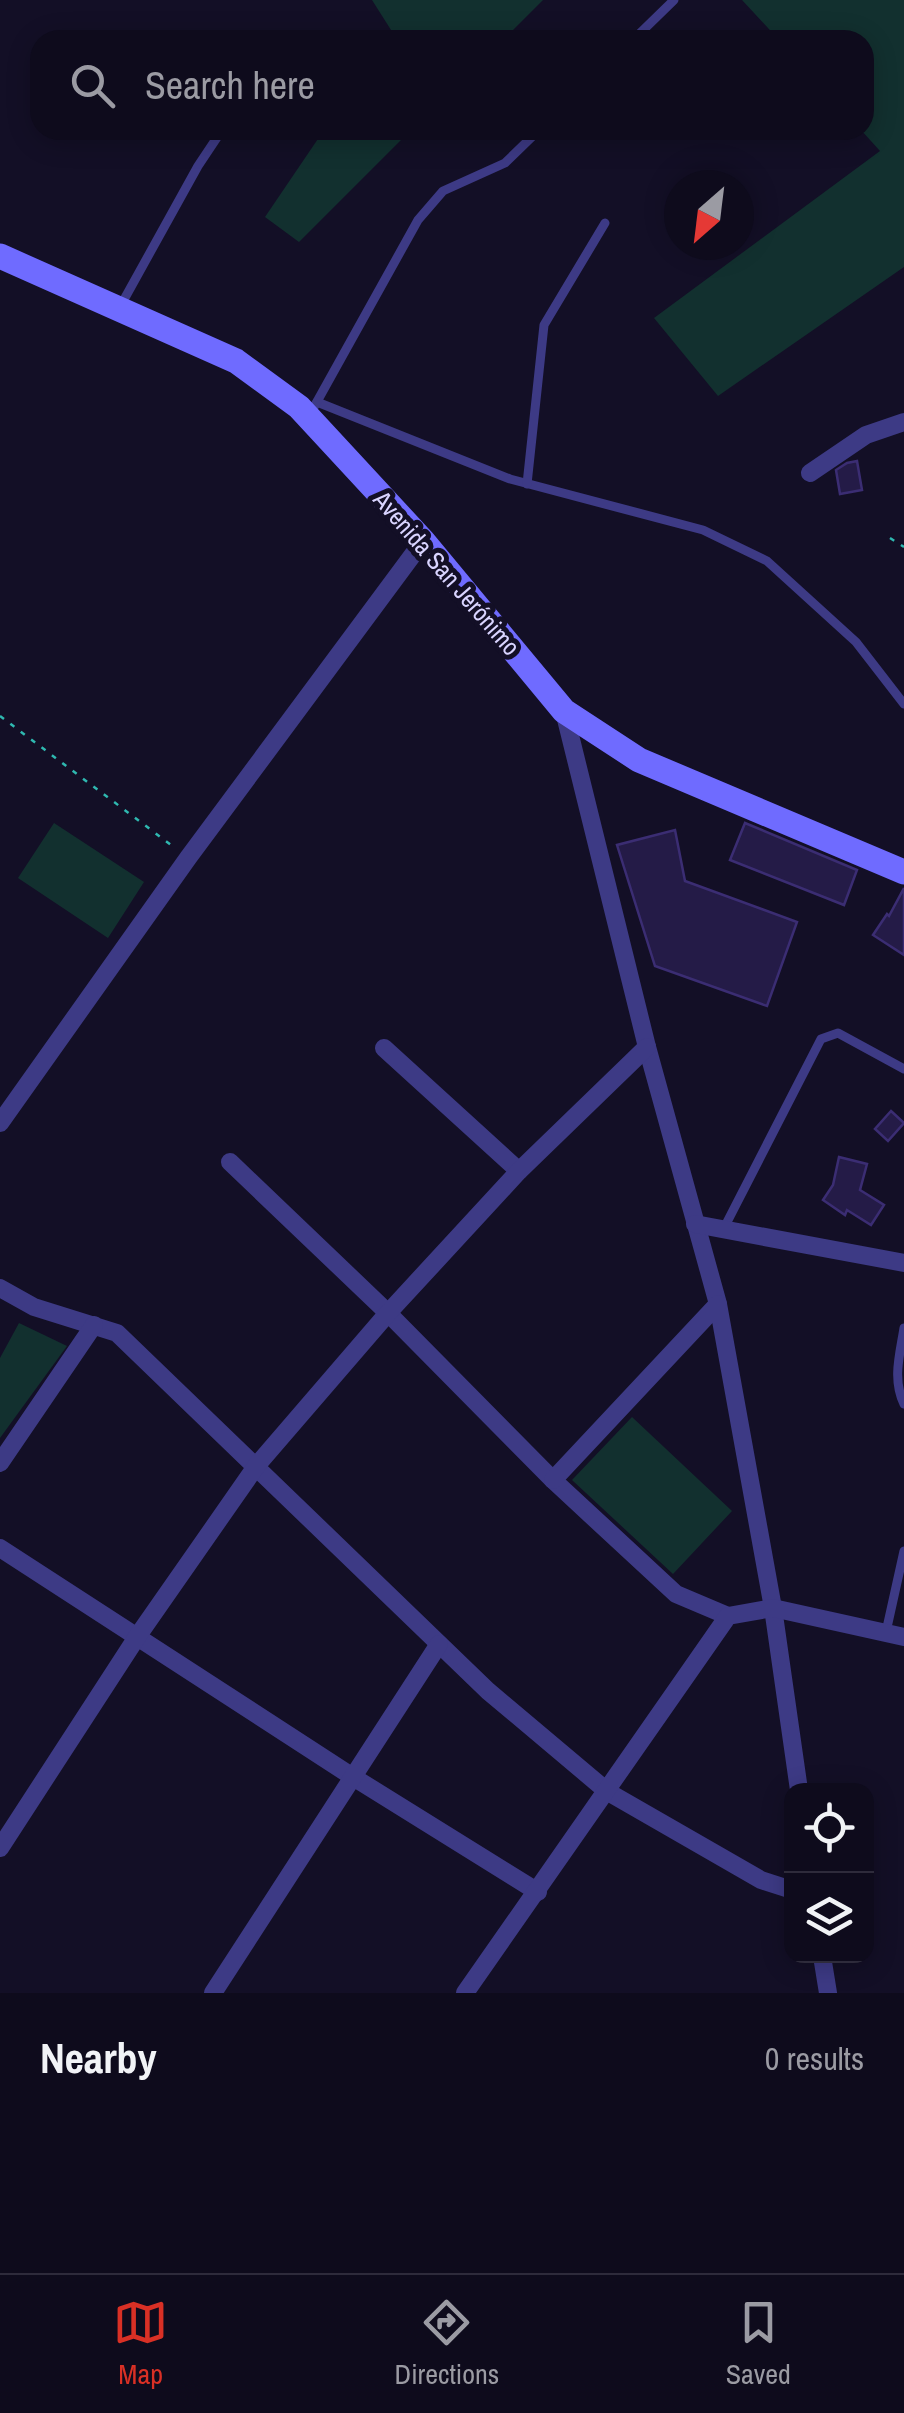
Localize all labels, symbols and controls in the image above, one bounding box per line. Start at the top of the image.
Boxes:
search box [30,30,874,140]
icon: search [65,58,120,113]
text: Search here [145,60,315,111]
north arrow [664,170,754,260]
street label: Avenida San Jerónimo [365,483,528,663]
map controls [784,1783,874,1963]
button: locate [784,1783,874,1873]
button: layers [784,1873,874,1963]
text: Nearby [40,2030,157,2086]
text: 0 results [765,2037,864,2080]
tab: Map [113,2295,168,2393]
tab: Directions [395,2295,499,2393]
tab: Saved [726,2295,791,2393]

